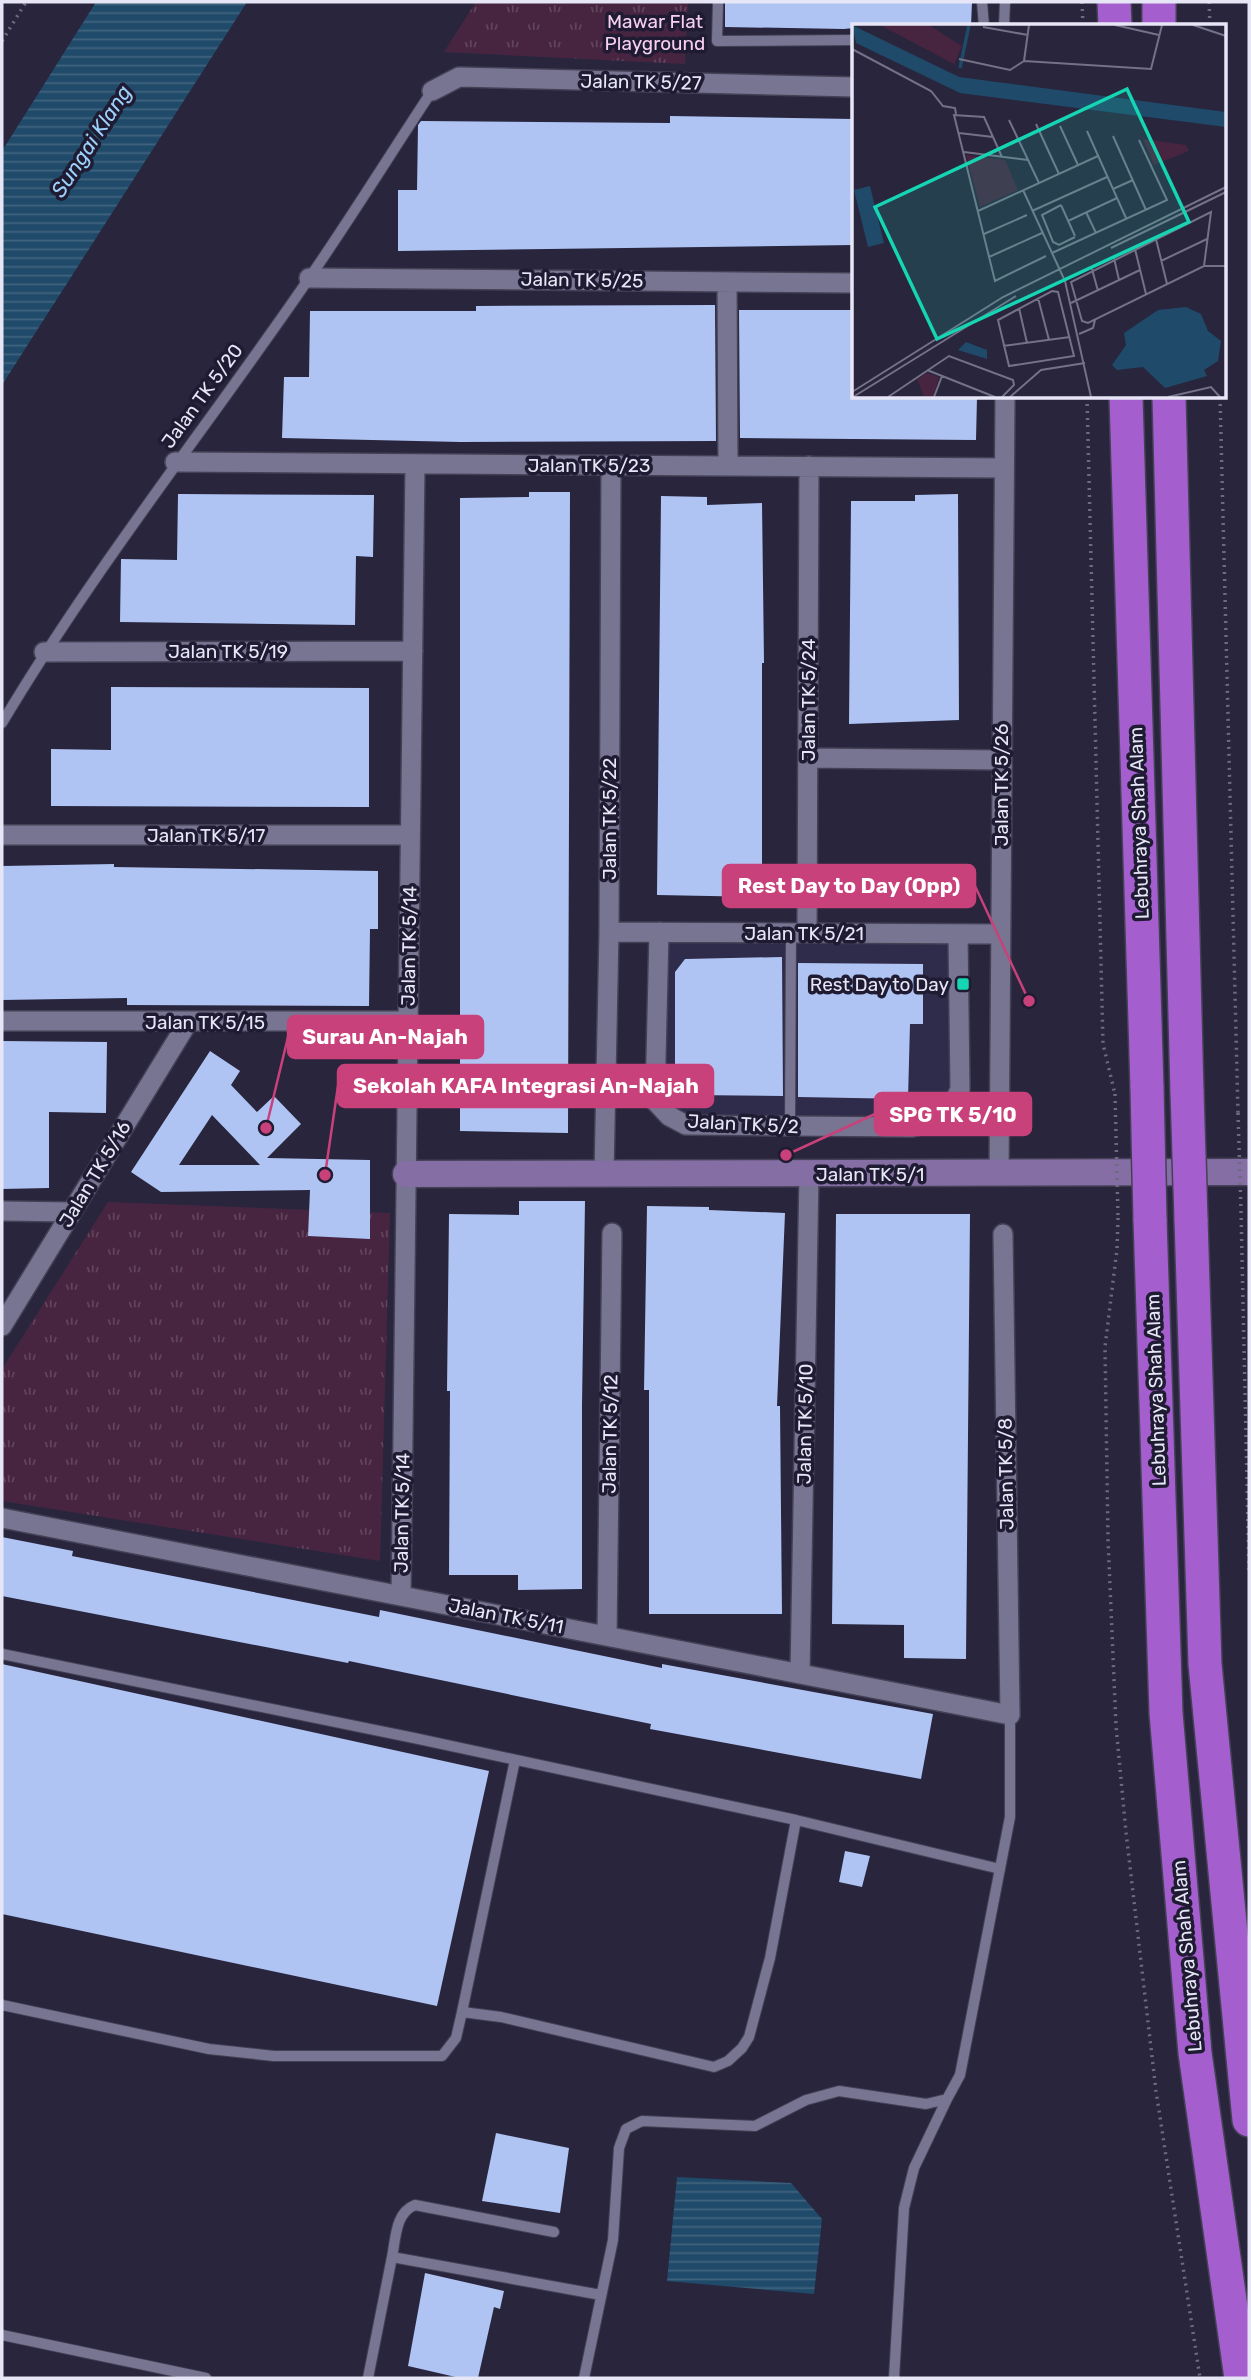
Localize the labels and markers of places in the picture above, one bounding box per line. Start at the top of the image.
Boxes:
callout: Rest Day to Day (Opp) [723,865,975,907]
place label: Rest Day to Day [810,973,949,996]
marker: Rest Day to Day [955,976,971,992]
callout: Surau An-Najah [288,1016,483,1058]
callout: Sekolah KAFA Integrasi An-Najah [338,1065,713,1107]
callout: SPG TK 5/10 [875,1093,1031,1135]

